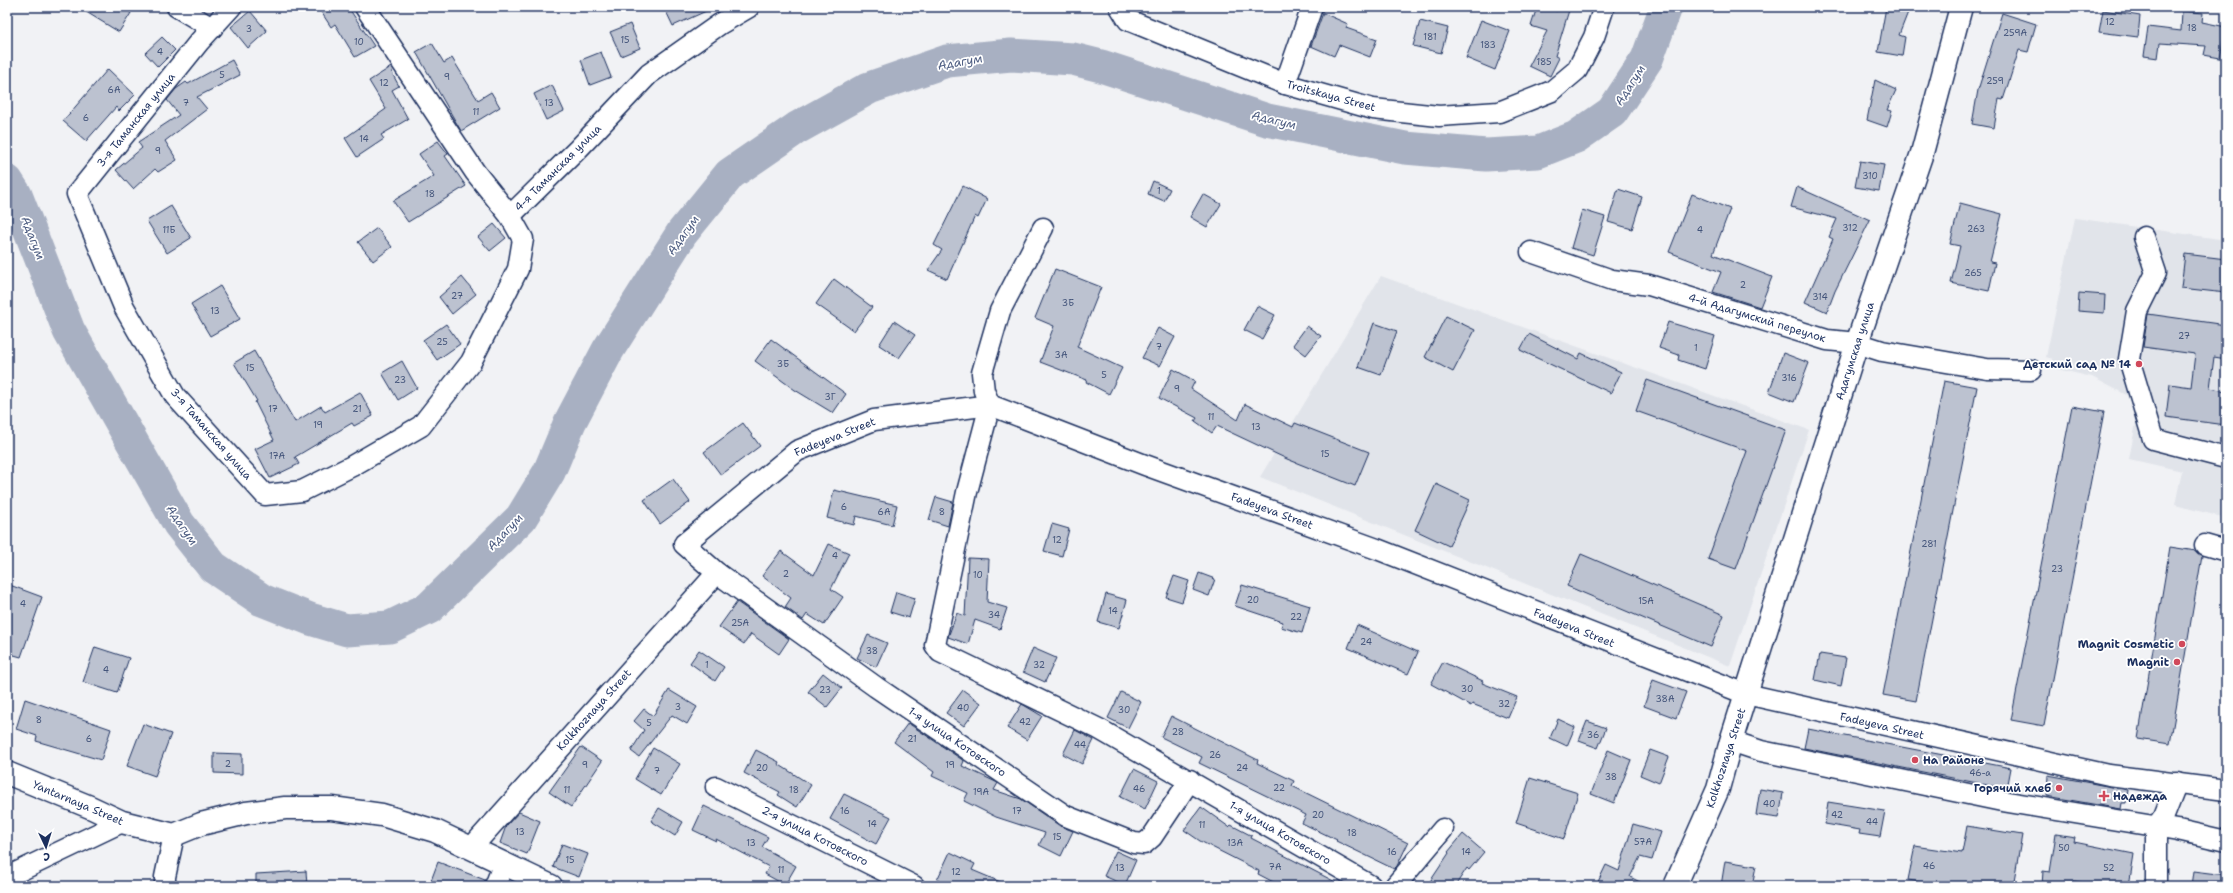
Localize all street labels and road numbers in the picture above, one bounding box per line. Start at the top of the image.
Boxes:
street label: 3-я Таманская улица [93,70,179,170]
street label: Troitskaya Street [1285,77,1377,115]
street label: 4-я Таманская улица [511,121,605,215]
street label: 4-й Адагумский переулок [1686,290,1828,346]
street label: Адагумская улица [1832,300,1878,402]
street label: 3-я Таманская улица [167,385,255,483]
street label: Fadeyeva Street [792,414,878,460]
street label: Fadeyeva Street [1229,489,1315,533]
street label: Fadeyeva Street [1531,605,1617,651]
street label: Kolkhoznaya Street [553,666,635,754]
street label: 1-я улица Котовского [905,704,1009,781]
street label: Kolkhoznaya Street [1703,706,1749,810]
street label: Fadeyeva Street [1838,709,1926,743]
street label: Yantarnaya Street [30,777,126,829]
street label: 1-я улица Котовского [1226,798,1334,868]
street label: 2-я улица Котовского [759,803,871,870]

